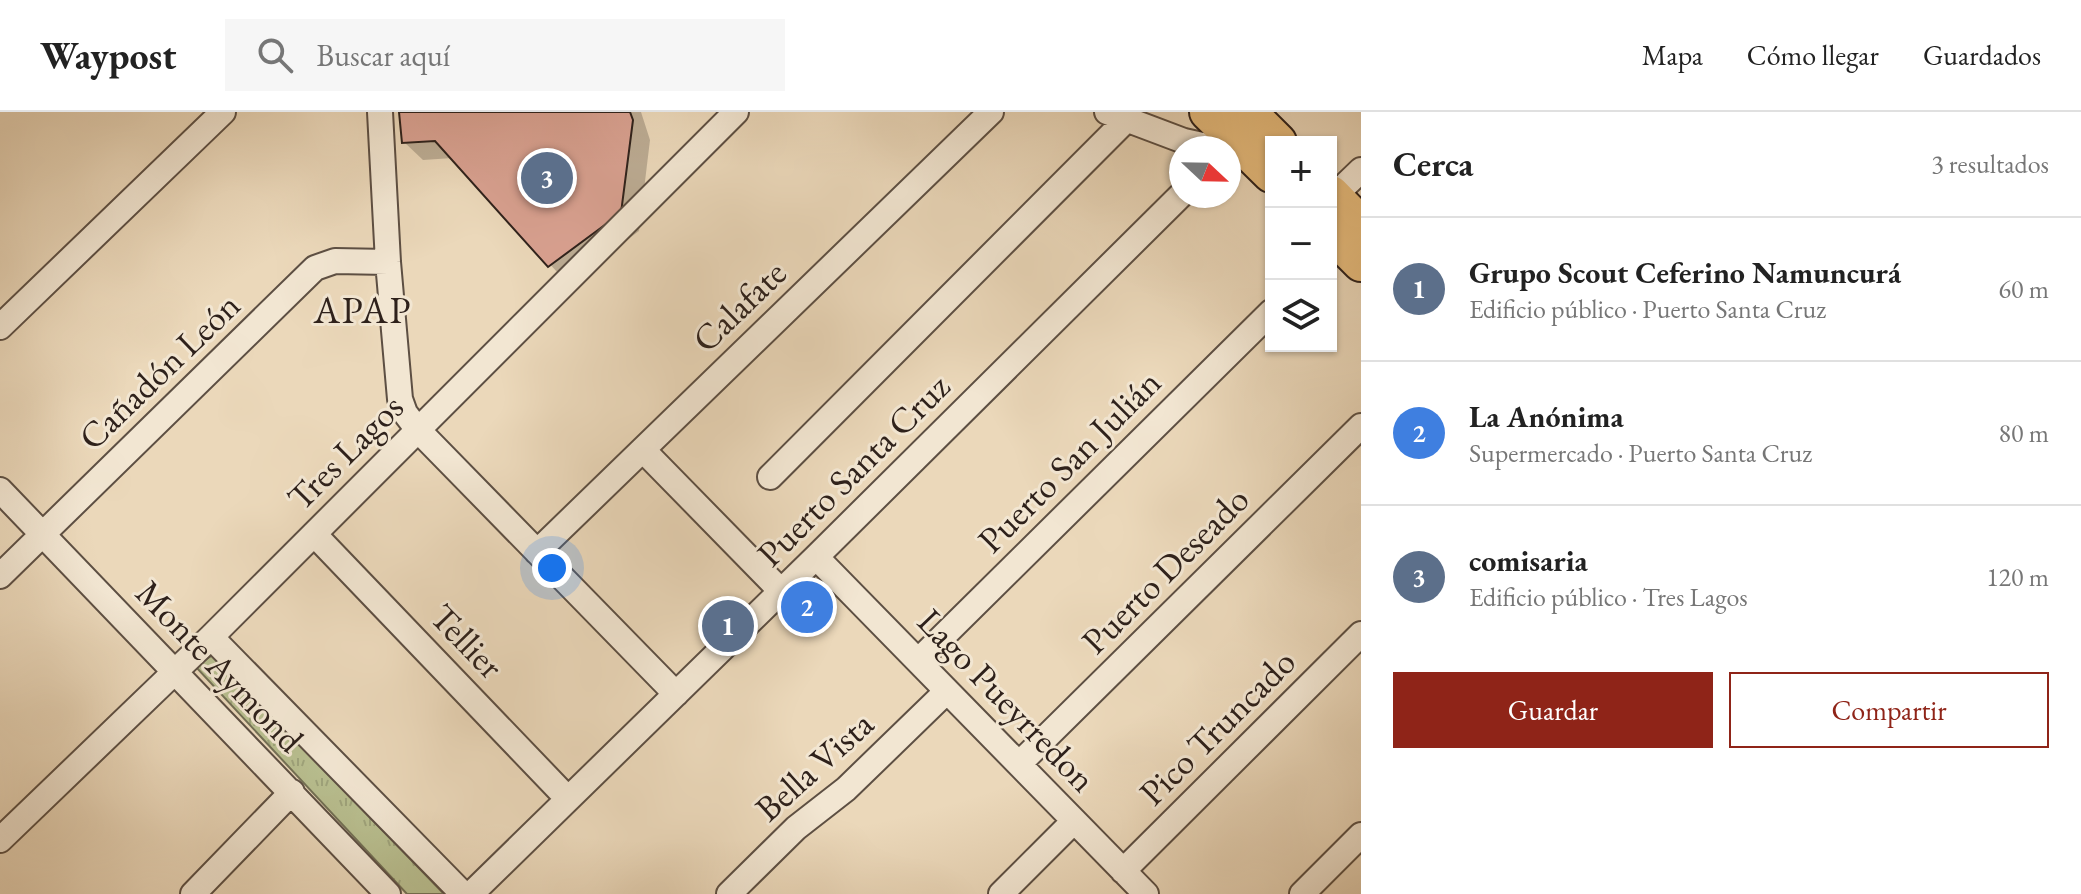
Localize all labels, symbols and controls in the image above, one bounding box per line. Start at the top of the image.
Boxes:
search box [225,19,785,91]
text: Waypost [40,31,177,80]
icon: search [253,33,297,77]
text: Buscar aquí [317,36,450,75]
text: Mapa [1642,37,1703,73]
text: Cómo llegar [1747,37,1879,73]
text: Guardados [1923,37,2041,73]
north arrow [1169,136,1241,208]
map controls [1265,136,1337,352]
button: + [1265,136,1337,208]
text: Cerca [1393,142,1473,186]
text: 3 resultados [1931,147,2049,181]
pin: 3 [521,148,573,208]
button: − [1265,208,1337,280]
street label: Calafate [682,250,796,362]
text: Grupo Scout Ceferino Namuncurá [1469,253,1901,292]
text: 1 [1412,272,1426,306]
text: 60 m [1999,272,2049,306]
button: layers [1265,280,1337,352]
street label: Cañadón León [68,282,250,460]
district label: APAP [312,285,413,334]
text: Edificio público · Puerto Santa Cruz [1469,292,1826,326]
street label: Puerto San Julián [967,359,1171,563]
street label: Puerto Santa Cruz [746,363,960,577]
street label: Tres Lagos [277,384,413,520]
text: La Anónima [1469,397,1624,436]
text: 2 [1412,416,1426,450]
text: 80 m [1999,416,2049,450]
text: Supermercado · Puerto Santa Cruz [1469,436,1812,470]
street label: Puerto Deseado [1071,476,1259,664]
text: comisaria [1469,541,1588,580]
your location [532,548,572,588]
text: 3 [1412,560,1426,594]
text: 120 m [1986,560,2049,594]
street label: Monte Aymond [126,570,315,763]
pin: 2 [781,577,833,637]
text: Edificio público · Tres Lagos [1469,580,1748,614]
street label: Tellier [420,594,514,688]
pin: 1 [702,596,754,656]
street label: Lago Pueyrredon [908,598,1106,802]
street label: Pico Truncado [1129,639,1305,815]
button: Guardar [1393,672,1713,748]
button: Compartir [1729,672,2049,748]
street label: Bella Vista [745,700,884,832]

